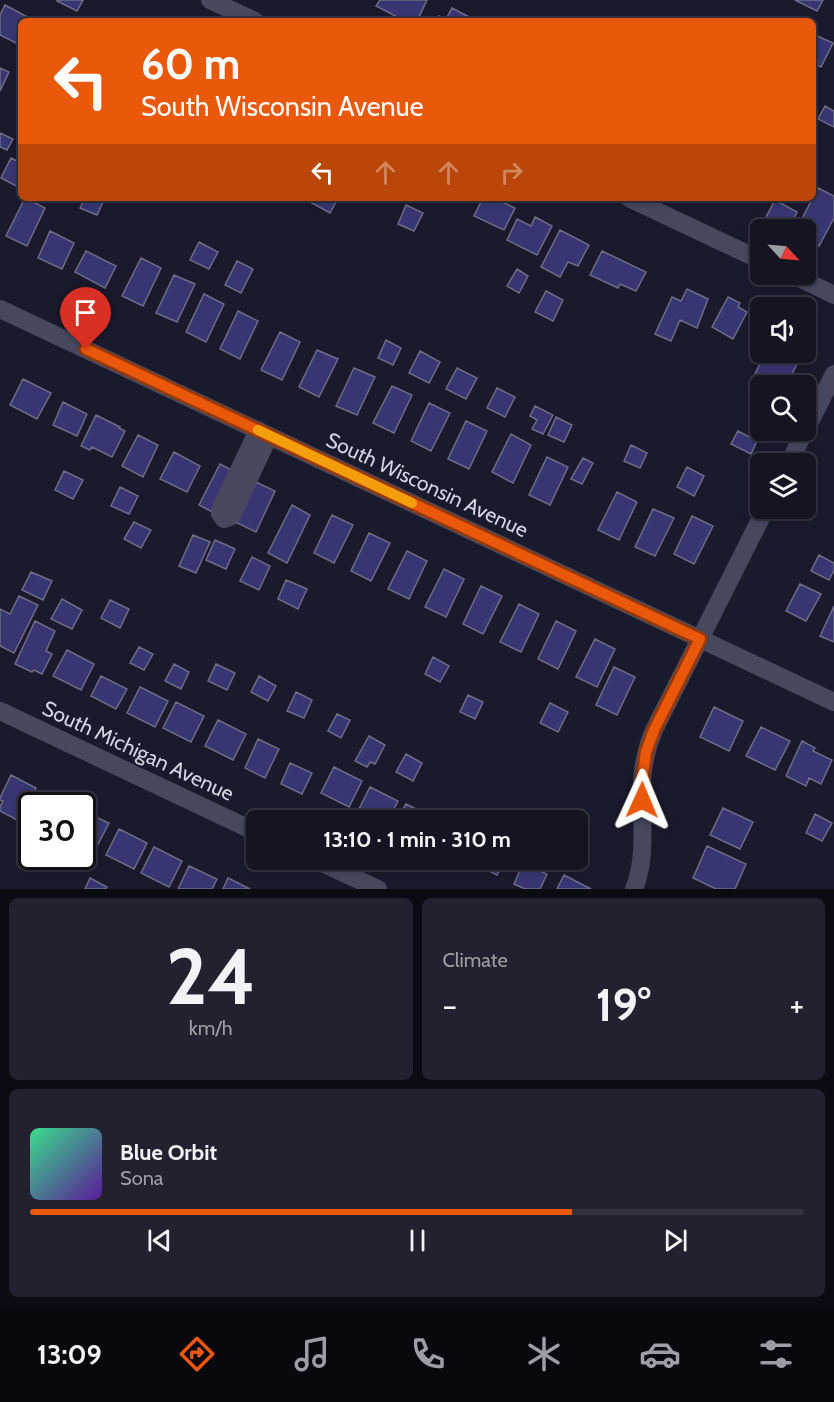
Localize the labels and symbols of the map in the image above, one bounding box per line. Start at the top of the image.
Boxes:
north arrow [750,219,816,285]
pin [60,287,111,349]
street label: South Wisconsin Avenue [322,427,532,542]
street label: South Michigan Avenue [39,695,238,806]
position arrow [610,768,674,832]
speed limit sign: 30 [18,792,96,870]

